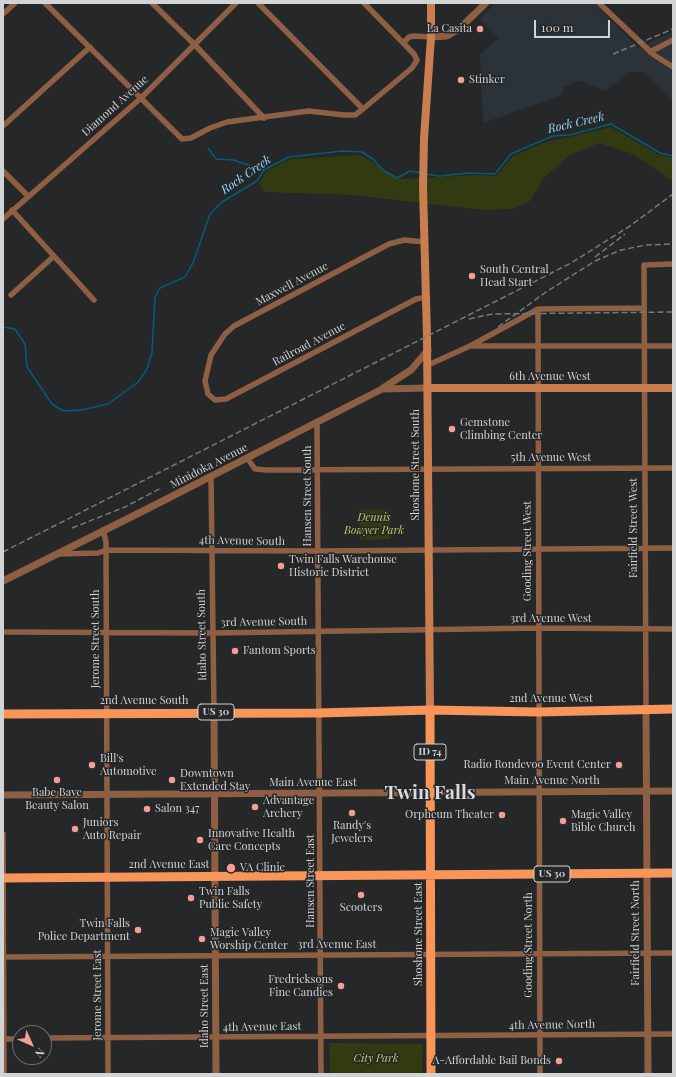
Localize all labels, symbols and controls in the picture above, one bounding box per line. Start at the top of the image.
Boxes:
scale bar [536,12,612,38]
text: 100 m [541,19,573,35]
place label: La Casita [427,22,472,36]
marker: La Casita [475,24,485,34]
street label: Diamond Avenue [79,73,151,139]
place label: Stinker [469,73,505,87]
marker: Stinker [456,75,466,85]
water label: Rock Creek [546,110,606,136]
water label: Rock Creek [218,153,274,197]
street label: Maxwell Avenue [254,259,330,309]
place label: South Central Head Start [480,263,549,289]
marker: South Central Head Start [467,271,477,281]
street label: Railroad Avenue [270,319,348,369]
street label: 6th Avenue West [509,370,591,384]
street label: Shoshone Street South [409,409,423,521]
place label: Gemstone Climbing Center [460,416,542,442]
marker: Gemstone Climbing Center [447,424,457,434]
street label: Minidoka Avenue [168,441,250,491]
street label: Hansen Street South [301,445,315,547]
street label: 5th Avenue West [511,451,591,465]
street label: Fairfield Street West [627,478,641,578]
street label: Gooding Street West [521,501,535,601]
park label: Dennis Bowyer Park [344,511,404,537]
street label: 4th Avenue South [199,534,285,548]
place label: Twin Falls Warehouse Historic District [289,553,397,579]
marker: Twin Falls Warehouse Historic District [276,561,286,571]
street label: Idaho Street South [195,589,209,681]
street label: Jerome Street South [89,590,103,688]
street label: 3rd Avenue West [510,612,592,626]
street label: 3rd Avenue South [221,615,307,629]
place label: Fantom Sports [243,644,316,658]
marker: Fantom Sports [230,646,240,656]
street label: 2nd Avenue West [509,692,593,706]
street label: 2nd Avenue South [100,694,188,708]
road number: US 30 [198,704,234,720]
road number: ID 74 [414,744,446,760]
place label: Bill's Automotive [100,752,157,778]
place label: Radio Rondevoo Event Center [464,758,611,772]
marker: Bill's Automotive [87,760,97,770]
marker: Radio Rondevoo Event Center [614,760,624,770]
place label: Downtown Extended Stay [180,767,250,793]
street label: Main Avenue North [504,774,600,788]
marker: Babe Bave Beauty Salon [52,775,62,785]
marker: Downtown Extended Stay [167,775,177,785]
street label: Main Avenue East [269,776,357,790]
district label: Twin Falls [384,782,476,804]
place label: Babe Bave Beauty Salon [25,786,89,812]
place label: Advantage Archery [263,794,314,820]
place label: Salon 347 [155,802,200,816]
marker: Advantage Archery [250,802,260,812]
marker: Salon 347 [142,804,152,814]
marker: Randy's Jewelers [347,808,357,818]
place label: Orpheum Theater [405,808,494,822]
place label: Magic Valley Bible Church [571,808,635,834]
marker: Orpheum Theater [497,810,507,820]
place label: Juniors Auto Repair [83,816,141,842]
marker: Magic Valley Bible Church [558,816,568,826]
place label: Randy's Jewelers [331,819,373,845]
marker: Juniors Auto Repair [70,824,80,834]
place label: Innovative Health Care Concepts [208,827,295,853]
street label: Hansen Street East [304,834,318,928]
marker: Innovative Health Care Concepts [195,835,205,845]
street label: 2nd Avenue East [129,858,209,872]
place label: VA Clinic [240,861,285,875]
marker: VA Clinic [225,862,237,874]
road number: US 30 [534,866,570,882]
street label: Fairfield Street North [629,880,643,986]
street label: Shoshone Street East [412,882,426,986]
place label: Twin Falls Public Safety [199,885,262,911]
marker: Scooters [356,890,366,900]
street label: Gooding Street North [522,892,536,998]
marker: Twin Falls Public Safety [186,893,196,903]
place label: Scooters [340,901,382,915]
place label: Twin Falls Police Department [38,917,130,943]
marker: Twin Falls Police Department [133,925,143,935]
place label: Magic Valley Worship Center [210,926,288,952]
marker: Magic Valley Worship Center [197,934,207,944]
street label: 3rd Avenue East [298,938,376,952]
street label: Jerome Street East [91,950,105,1040]
street label: Idaho Street East [198,964,212,1048]
place label: Fredricksons Fine Candies [268,973,333,999]
marker: Fredricksons Fine Candies [336,981,346,991]
street label: 4th Avenue North [509,1018,595,1032]
street label: 4th Avenue East [223,1020,301,1034]
north arrow [12,1025,52,1065]
text: N [32,1045,48,1061]
park label: City Park [354,1052,398,1066]
place label: A-Affordable Bail Bonds [432,1054,551,1068]
marker: A-Affordable Bail Bonds [554,1056,564,1066]

